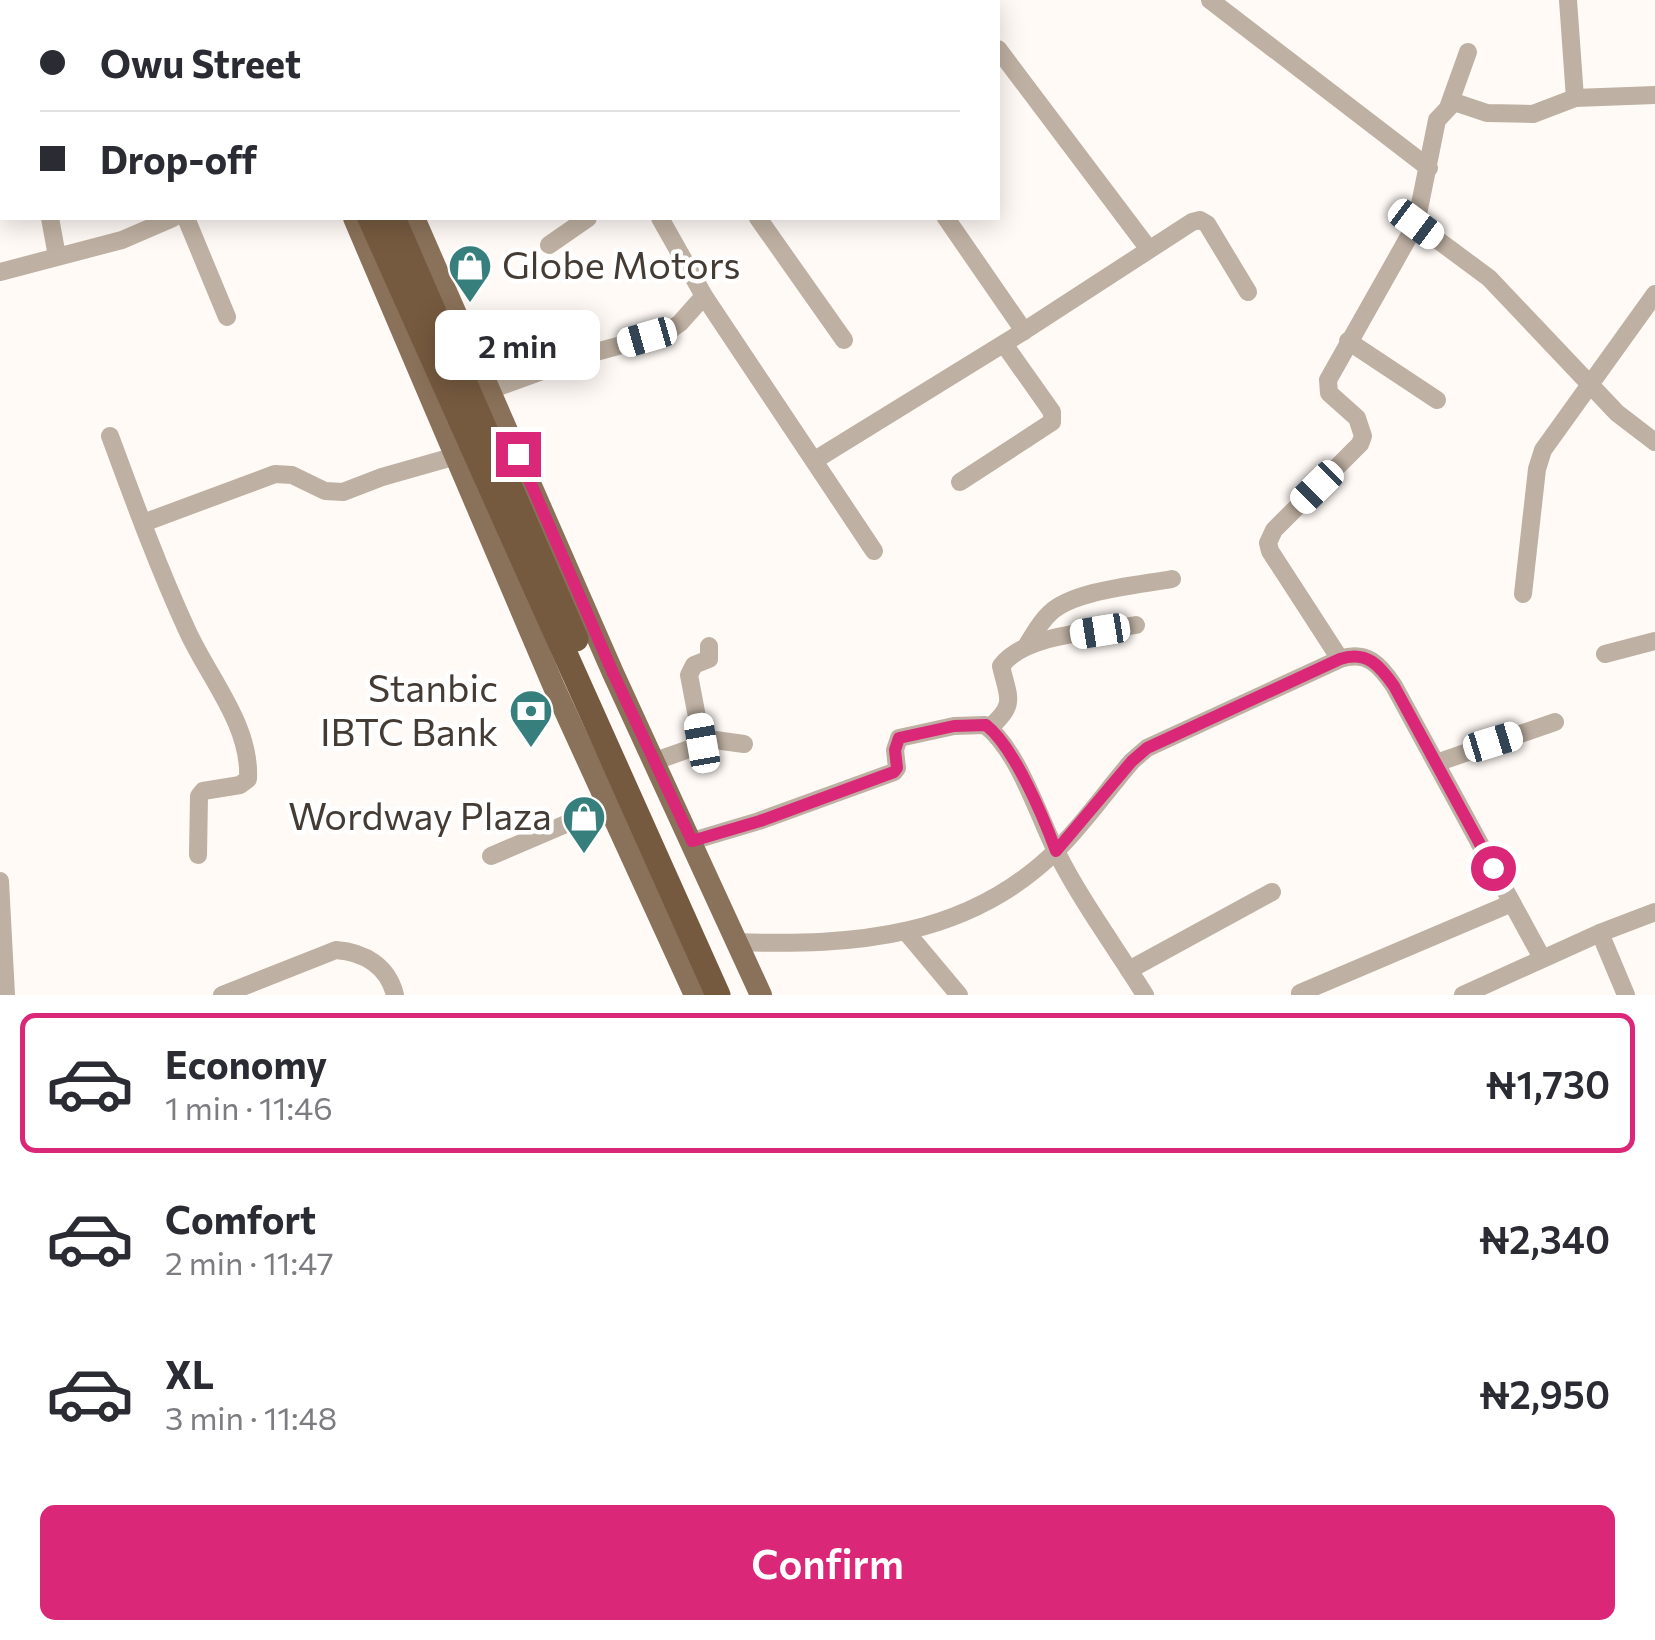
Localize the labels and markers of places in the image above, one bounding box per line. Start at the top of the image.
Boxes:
place label: Globe Motors [502,240,741,287]
shop icon: Globe Motors [447,243,493,304]
place label: Stanbic IBTC Bank [320,663,498,754]
bank icon: Stanbic IBTC Bank [508,688,554,749]
place label: Wordway Plaza [288,791,552,838]
shop icon: Wordway Plaza [561,794,607,855]

